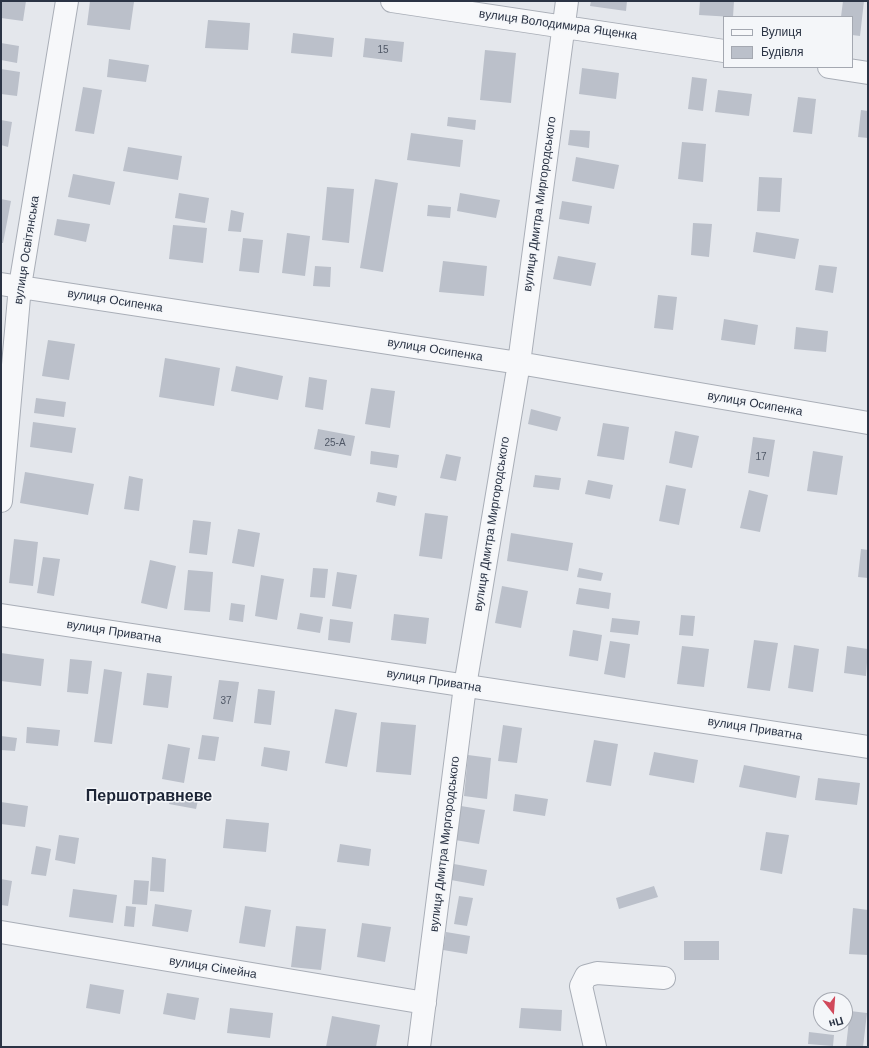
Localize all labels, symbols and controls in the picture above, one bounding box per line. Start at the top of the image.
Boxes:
street label: вулиця Володимира Ященка [478,7,638,43]
legend [723,16,853,68]
text: Вулиця [761,25,802,39]
house number: 15 [377,44,389,56]
text: Будівля [761,45,803,59]
street label: вулиця Дмитра Миргородського [521,115,559,293]
street label: вулиця Освітянська [11,195,43,305]
street label: вулиця Осипенка [66,286,164,316]
street label: вулиця Осипенка [386,335,484,365]
street label: вулиця Осипенка [706,389,804,419]
street label: вулиця Дмитра Миргородського [471,436,513,612]
house number: 25-А [324,437,346,449]
house number: 17 [755,451,767,463]
street label: вулиця Приватна [66,617,162,647]
street label: вулиця Приватна [386,666,482,696]
house number: 37 [220,695,232,707]
street label: вулиця Приватна [707,714,803,744]
street label: вулиця Дмитра Миргородського [427,755,463,933]
district label: Першотравневе [86,787,212,807]
street label: вулиця Сімейна [168,954,258,982]
north arrow [813,992,853,1032]
text: Пн [827,1015,845,1030]

